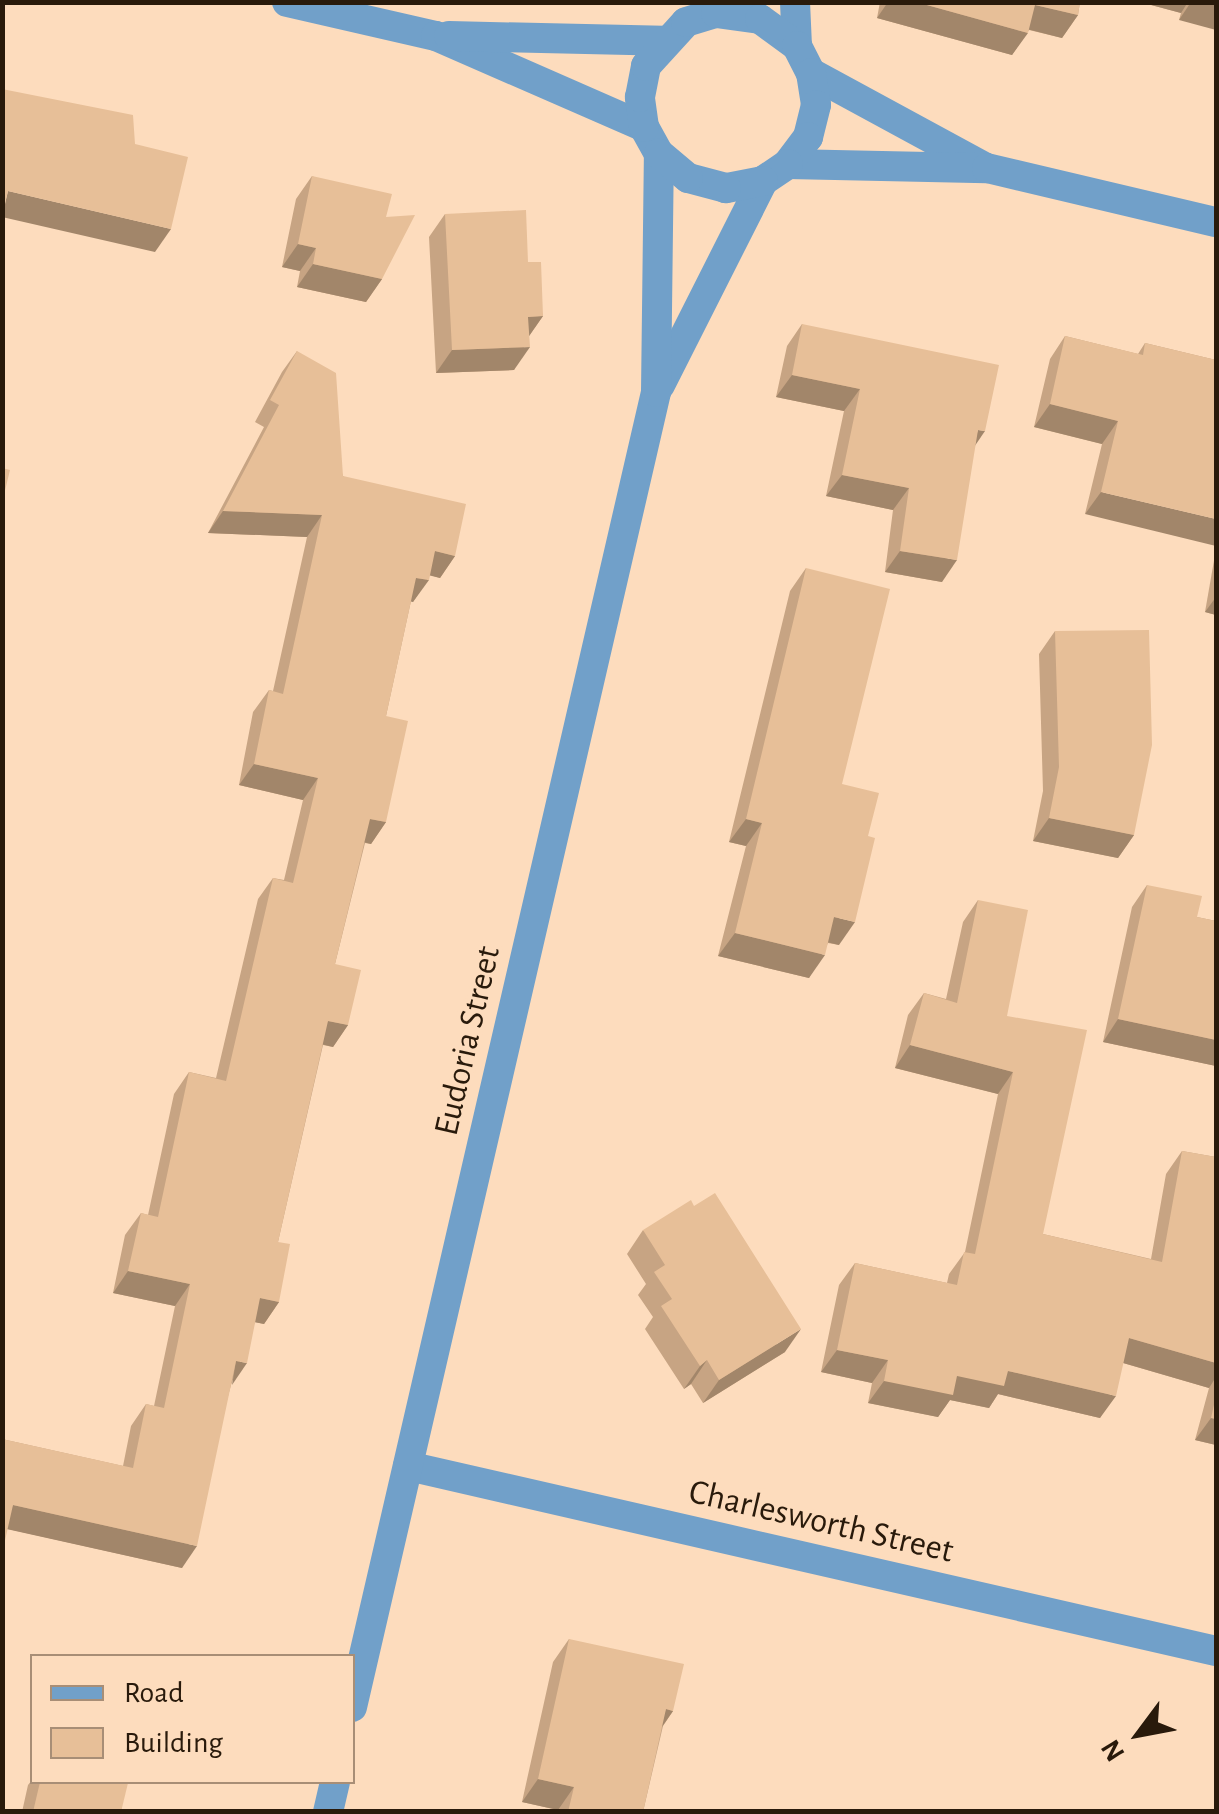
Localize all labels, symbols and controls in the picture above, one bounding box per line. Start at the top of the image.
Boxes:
street label: Eudoria Street [426,942,510,1140]
street label: Charlesworth Street [685,1471,957,1573]
legend [30,1654,355,1784]
text: Road [124,1678,184,1708]
north arrow [1089,1684,1189,1784]
text: Building [124,1728,223,1758]
text: N [1097,1734,1131,1766]

